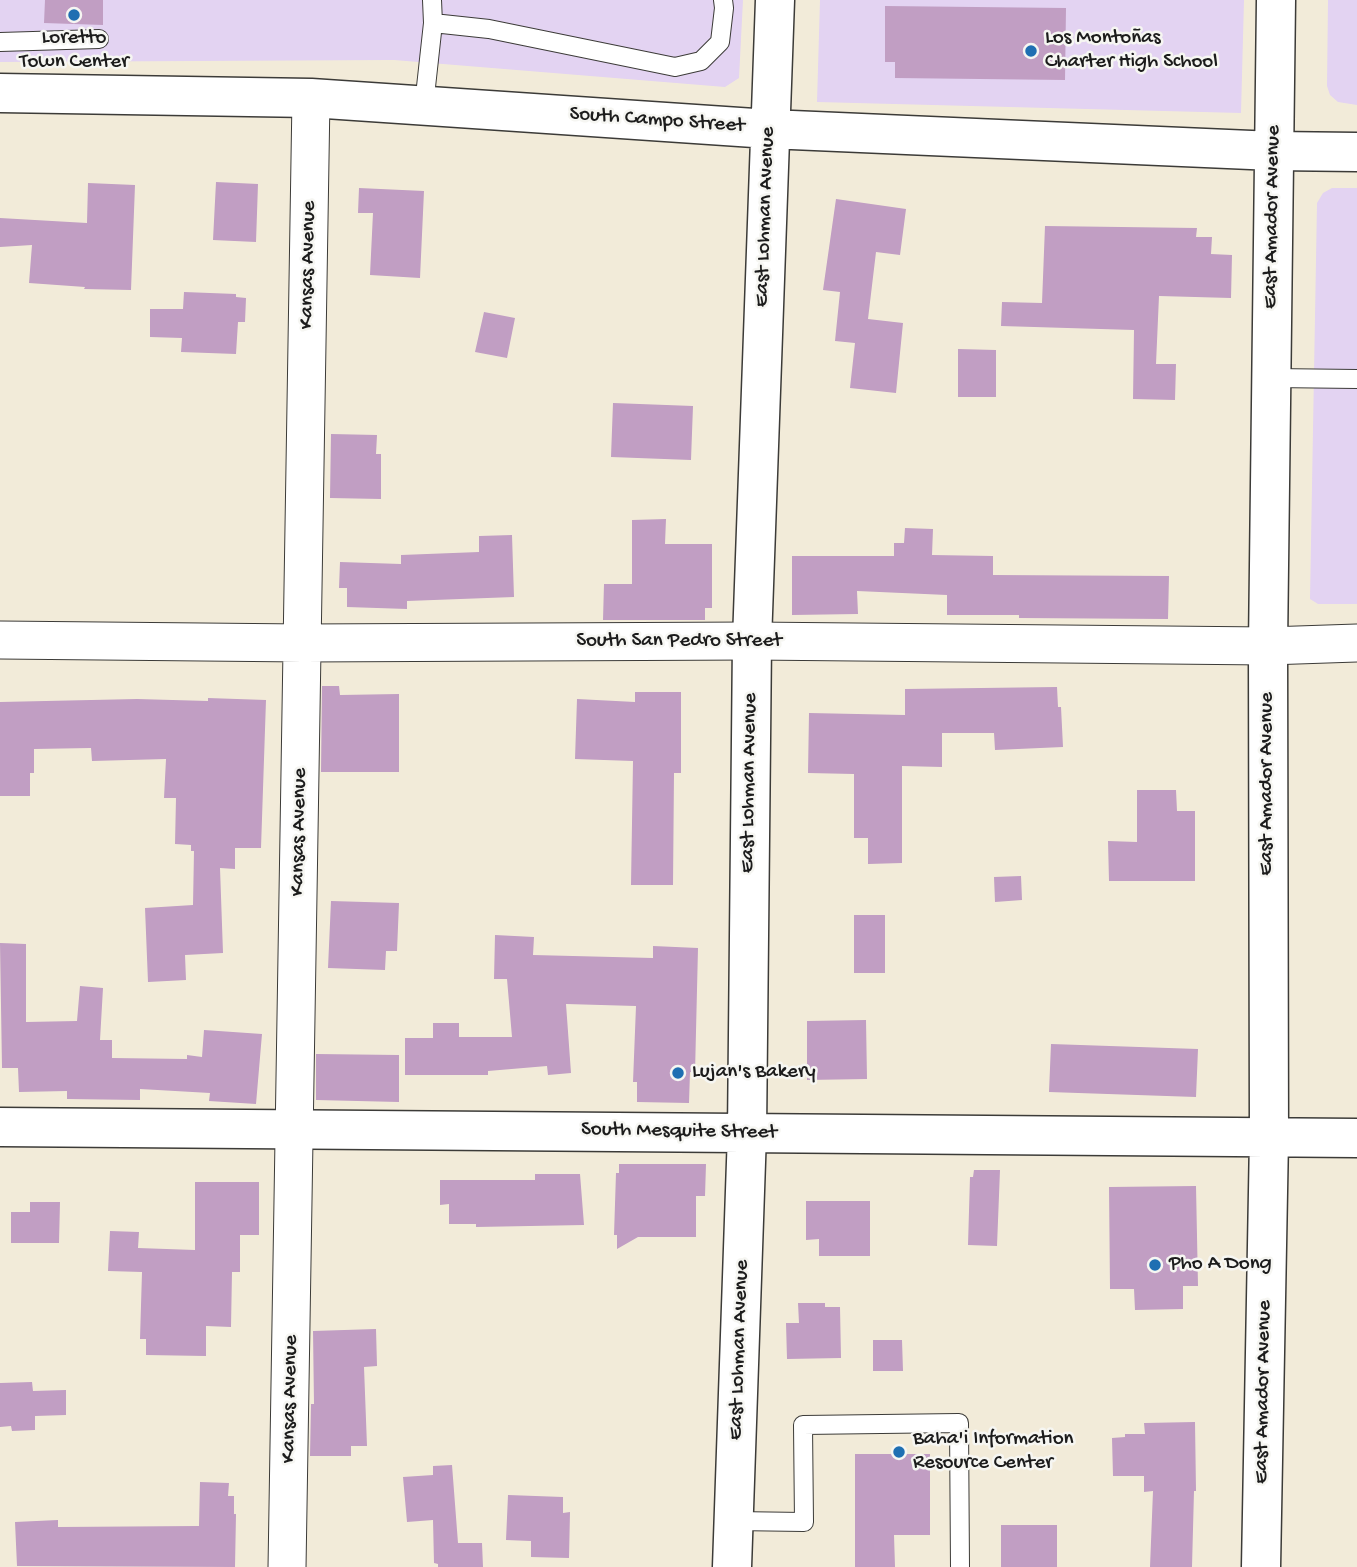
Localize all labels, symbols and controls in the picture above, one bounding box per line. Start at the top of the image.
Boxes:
marker: Loretto Town Center [66,7,82,23]
place label: Loretto Town Center [19,26,129,76]
place label: Los Montoñas Charter High School [1045,26,1218,76]
marker: Los Montoñas Charter High School [1023,43,1039,59]
street label: South Campo Street [569,102,745,140]
street label: East Amador Avenue [1259,125,1287,309]
street label: East Lohman Avenue [750,126,782,308]
street label: Kansas Avenue [295,201,323,329]
street label: South San Pedro Street [576,629,782,655]
street label: East Amador Avenue [1255,692,1281,876]
street label: East Lohman Avenue [736,693,764,873]
street label: Kansas Avenue [286,768,314,896]
place label: Lujan's Bakery [692,1060,816,1086]
marker: Lujan's Bakery [670,1065,686,1081]
street label: South Mesquite Street [581,1118,777,1146]
place label: Pho A Dong [1169,1252,1272,1278]
marker: Pho A Dong [1147,1257,1163,1273]
street label: East Lohman Avenue [724,1259,756,1441]
street label: East Amador Avenue [1250,1300,1278,1484]
street label: Kansas Avenue [277,1335,305,1463]
place label: Baha'i Information Resource Center [913,1427,1074,1477]
marker: Baha'i Information Resource Center [891,1444,907,1460]

